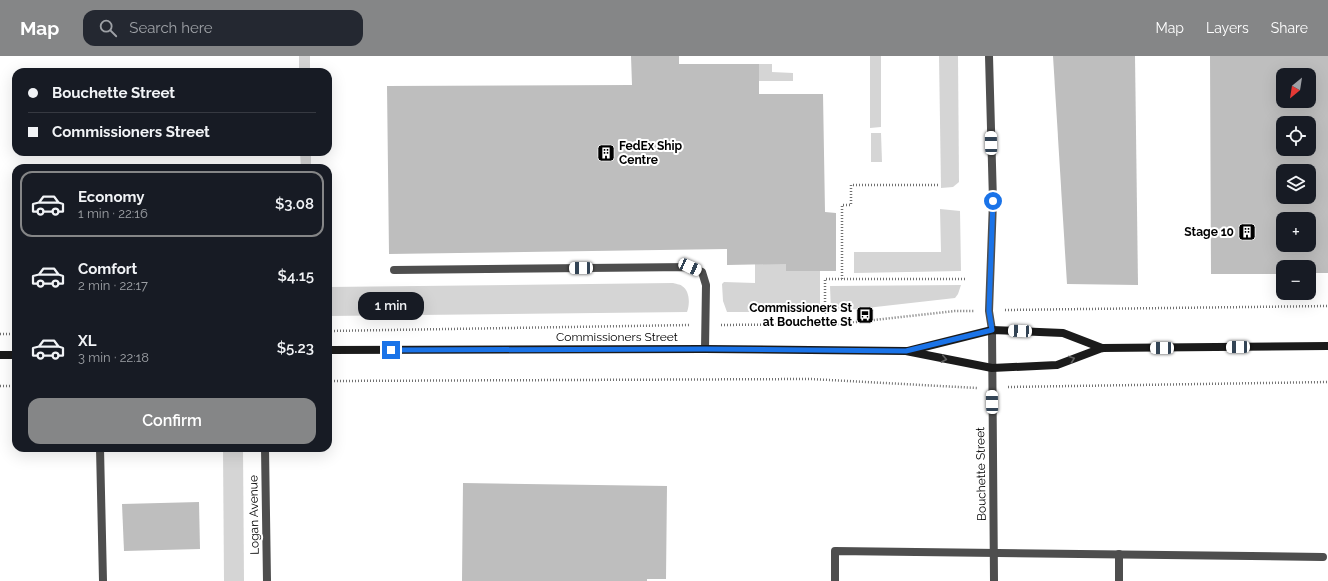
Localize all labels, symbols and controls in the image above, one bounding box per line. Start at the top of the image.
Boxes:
search box [83,10,363,46]
text: Map [20,17,59,39]
icon: search [97,17,119,39]
text: Search here [129,19,213,37]
text: Map [1156,20,1184,36]
text: Layers [1206,20,1249,36]
text: Share [1271,20,1308,36]
north arrow [1276,68,1316,108]
map controls [1276,68,1316,300]
text: Bouchette Street [52,84,175,102]
button: locate [1276,116,1316,156]
text: Commissioners Street [52,123,210,141]
car [985,131,997,155]
place label: FedEx Ship Centre [619,139,683,167]
building icon: FedEx Ship Centre [596,143,616,163]
button: layers [1276,164,1316,204]
icon: car [30,186,66,222]
text: Economy [78,188,145,206]
route start [984,192,1002,210]
text: $3.08 [275,195,314,213]
text: 1 min · 22:16 [78,206,148,221]
button: + [1276,212,1316,252]
building icon: Stage 10 [1237,222,1257,242]
place label: Stage 10 [1184,225,1234,239]
car [677,257,703,277]
icon: car [30,258,66,294]
text: Comfort [78,260,137,278]
button: − [1276,260,1316,300]
car [569,262,593,274]
text: $4.15 [278,267,314,285]
text: 2 min · 22:17 [78,278,148,293]
callout: 1 min [358,292,424,320]
text: 1 min [375,298,407,313]
place label: Commissioners St at Bouchette St [749,301,852,329]
bus stop icon: Commissioners St at Bouchette St [855,305,875,325]
car [1008,324,1032,338]
icon: car [30,330,66,366]
street label: Commissioners Street [556,330,678,344]
text: XL [78,332,96,350]
text: $5.23 [277,339,314,357]
route end [382,341,400,359]
car [1226,341,1250,353]
car [1150,342,1174,354]
text: 3 min · 22:18 [78,350,149,365]
one-way arrow [941,354,947,362]
one-way arrow [1068,356,1075,364]
car [986,390,998,414]
button: Confirm [28,398,316,444]
street label: Bouchette Street [973,427,989,521]
street label: Logan Avenue [246,475,262,555]

